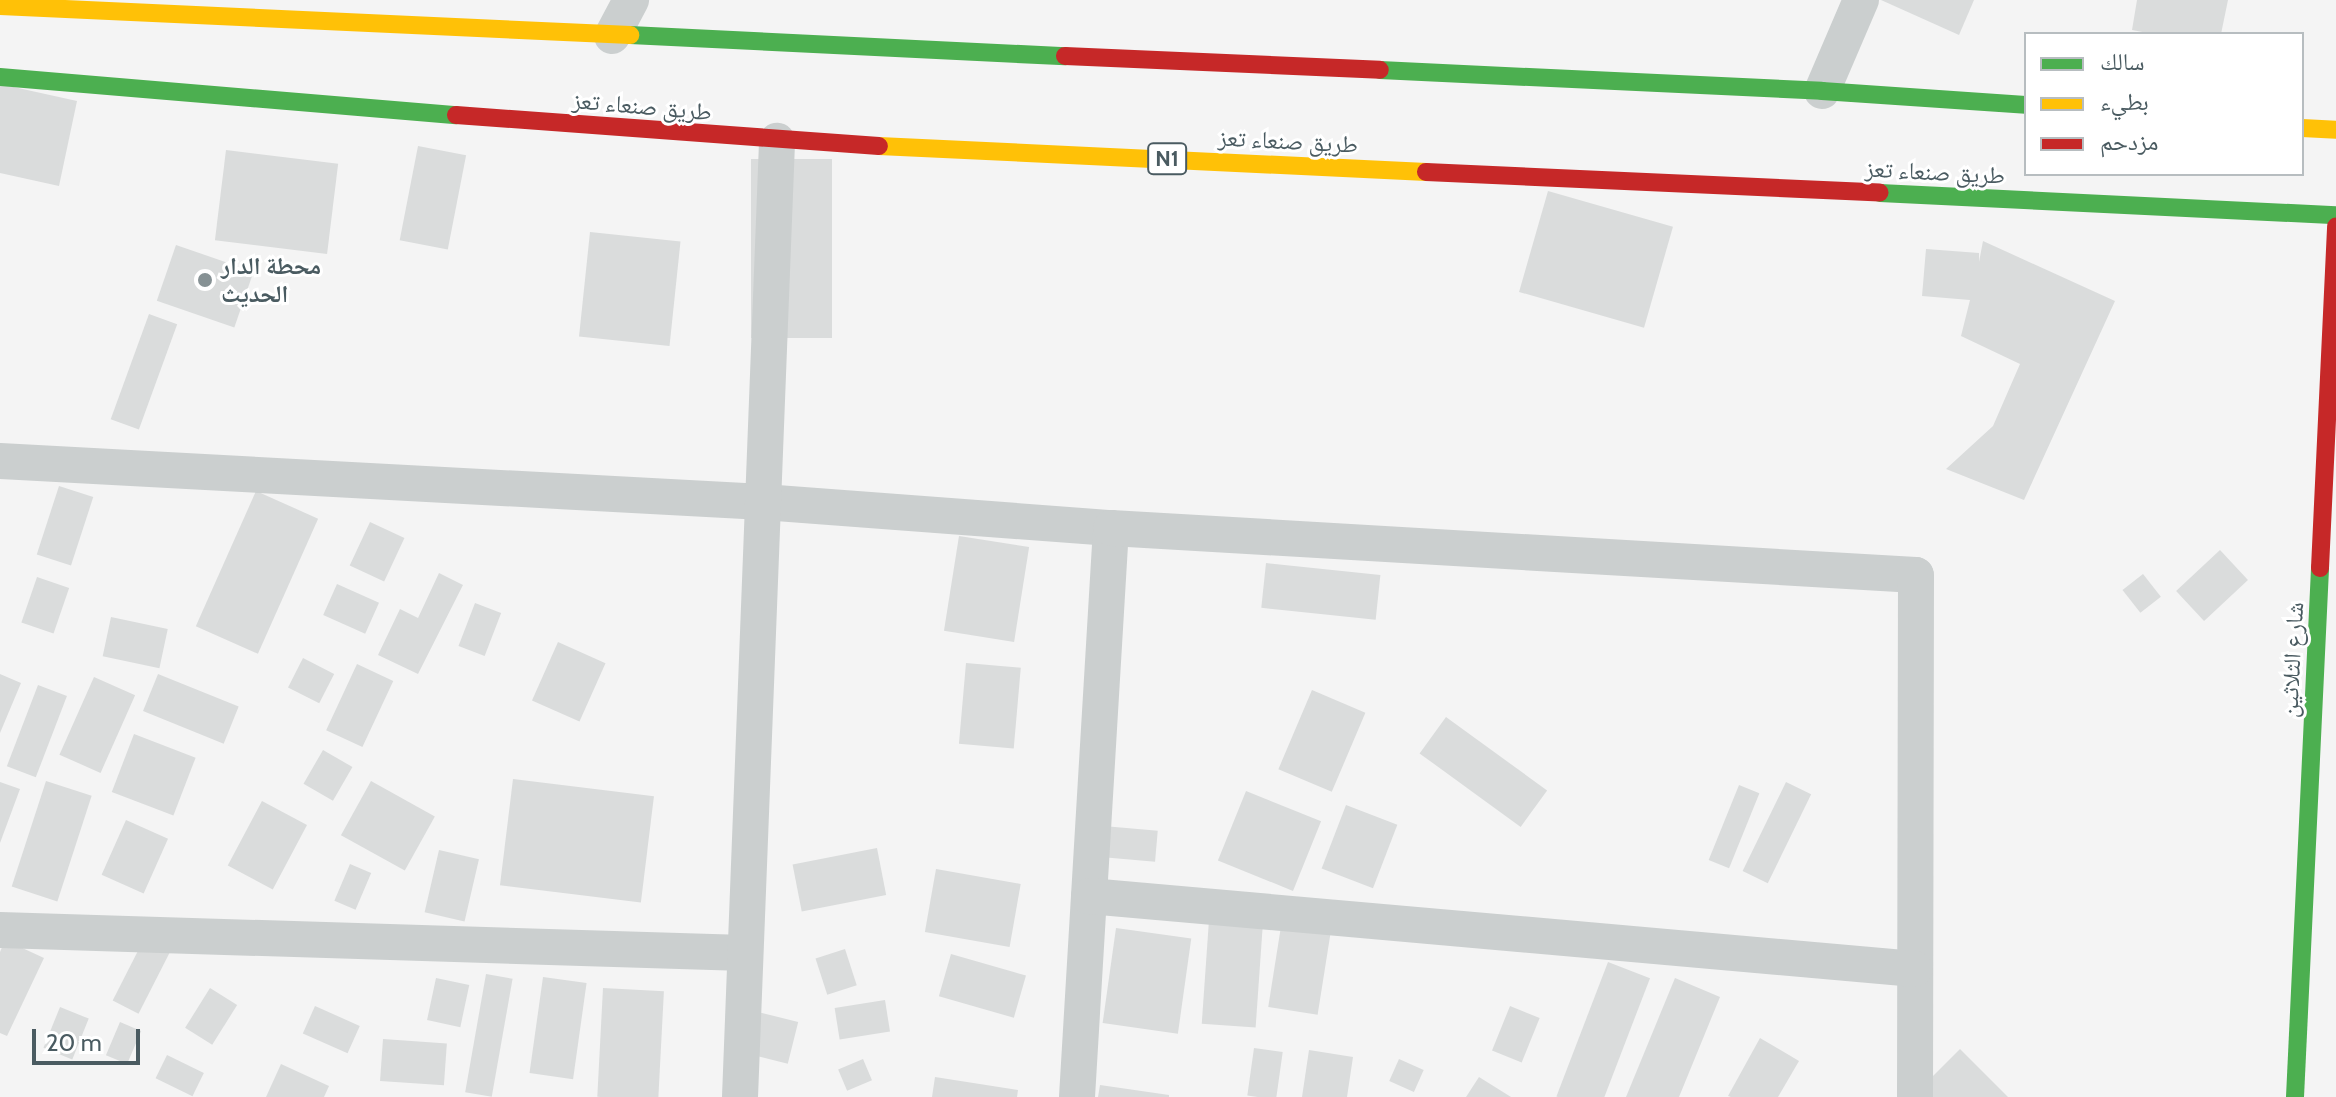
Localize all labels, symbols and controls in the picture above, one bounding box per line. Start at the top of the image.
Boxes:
legend [2024,32,2304,176]
text: سالك [2100,47,2145,76]
street label: طريق صنعاء تعز [571,86,713,126]
text: بطيء [2100,87,2149,116]
street label: طريق صنعاء تعز [1217,123,1359,159]
text: مزدحم [2100,127,2159,156]
road number: N1 [1147,141,1187,177]
street label: طريق صنعاء تعز [1864,154,2006,190]
place label: محطة الدار الحديث [221,252,321,308]
marker: محطة الدار الحديث [196,271,214,289]
street label: شارع الثلاثين [2275,601,2309,719]
scale bar [36,1013,144,1063]
text: 20 m [46,1028,102,1057]

